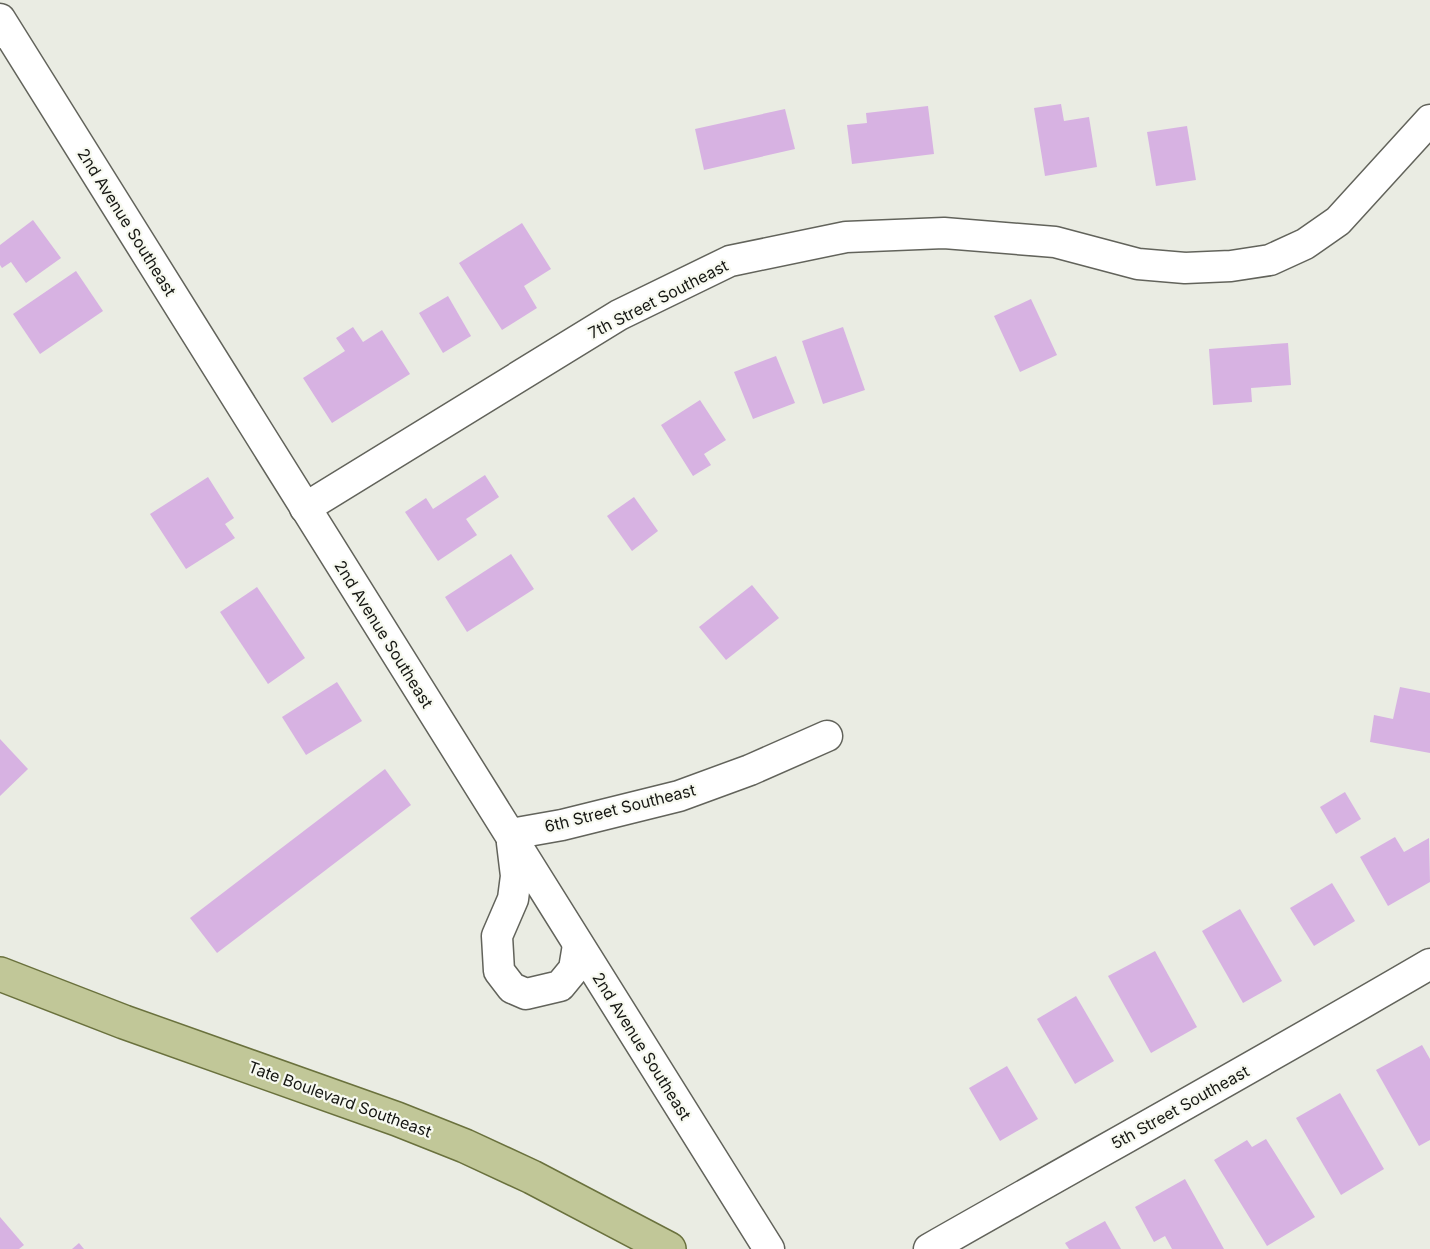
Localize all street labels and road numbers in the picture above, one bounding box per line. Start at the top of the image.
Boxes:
street label: 2nd Avenue Southeast [73,144,181,300]
street label: 7th Street Southeast [585,255,731,343]
street label: 2nd Avenue Southeast [330,556,438,712]
street label: 6th Street Southeast [542,780,698,836]
street label: 2nd Avenue Southeast [588,968,696,1124]
street label: Tate Boulevard Southeast [246,1056,434,1142]
street label: 5th Street Southeast [1107,1061,1253,1153]

